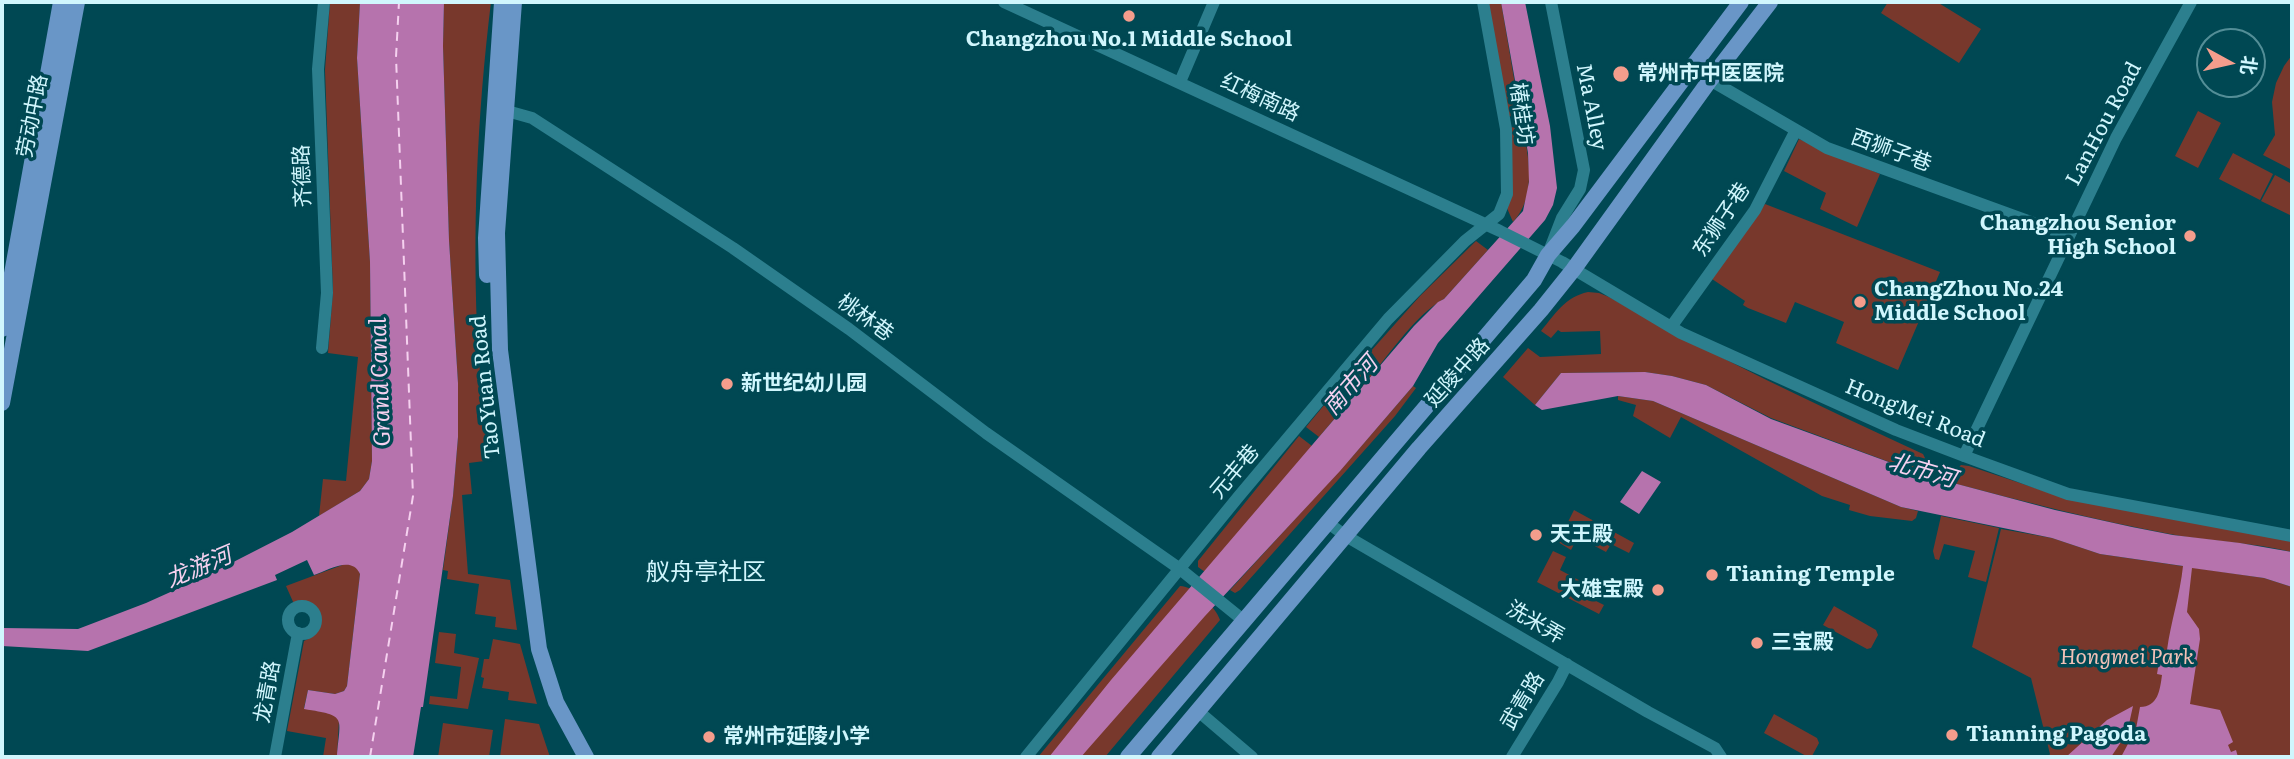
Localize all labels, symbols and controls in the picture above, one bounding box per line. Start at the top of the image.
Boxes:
marker: Changzhou No.1 Middle School [1121,8,1137,24]
place label: Changzhou No.1 Middle School [966,27,1292,53]
north arrow [2196,28,2266,98]
text: 北 [2235,54,2265,77]
street label: LanHou Road [2061,58,2147,190]
street label: Ma Alley [1570,61,1612,153]
place label: 常州市中医医院 [1637,61,1784,87]
marker: 常州市中医医院 [1611,64,1631,84]
street label: 红梅南路 [1217,69,1303,127]
street label: 劳动中路 [13,72,53,160]
street label: 椿桂坊 [1504,81,1538,147]
street label: 西狮子巷 [1847,125,1935,177]
street label: 齐德路 [289,144,317,208]
street label: 东狮子巷 [1688,178,1756,262]
place label: Changzhou Senior High School [1980,211,2176,261]
marker: Changzhou Senior High School [2182,228,2198,244]
place label: ChangZhou No.24 Middle School [1874,277,2063,327]
street label: 桃林巷 [832,289,898,347]
marker: ChangZhou No.24 Middle School [1852,294,1868,310]
street label: TaoYuan Road [466,314,506,460]
water label: Grand Canal [365,317,397,447]
street label: 延陵中路 [1421,333,1495,413]
water label: 南市河 [1318,351,1384,421]
place label: 新世纪幼儿园 [741,371,867,397]
street label: HongMei Road [1841,374,1989,454]
marker: 新世纪幼儿园 [719,376,735,392]
street label: 元丰巷 [1205,440,1265,504]
water label: 北市河 [1885,448,1959,494]
place label: 天王殿 [1550,522,1613,548]
marker: 天王殿 [1528,527,1544,543]
water label: 龙游河 [162,542,236,594]
district label: 舣舟亭社区 [646,559,766,587]
place label: Tianing Temple [1726,562,1895,588]
marker: Tianing Temple [1704,567,1720,583]
place label: 大雄宝殿 [1560,577,1644,603]
marker: 大雄宝殿 [1650,582,1666,598]
street label: 洗米弄 [1501,596,1569,650]
place label: 三宝殿 [1771,630,1834,656]
marker: 三宝殿 [1749,635,1765,651]
park label: Hongmei Park [2060,645,2194,671]
street label: 龙青路 [250,659,286,725]
street label: 武青路 [1496,668,1550,734]
place label: Tianning Pagoda [1966,722,2146,748]
place label: 常州市延陵小学 [723,724,870,750]
marker: Tianning Pagoda [1944,727,1960,743]
marker: 常州市延陵小学 [701,729,717,745]

